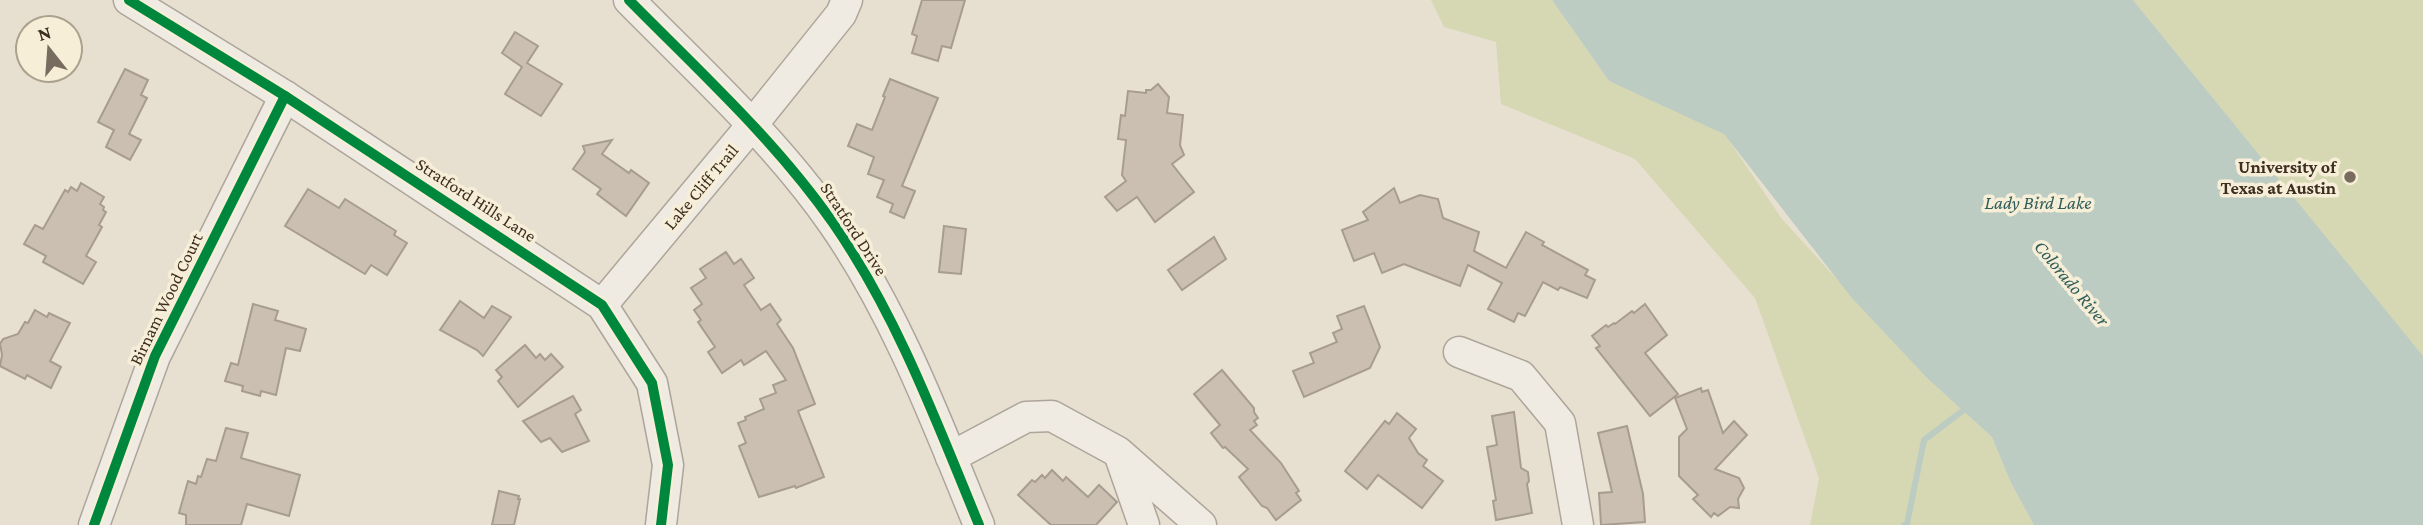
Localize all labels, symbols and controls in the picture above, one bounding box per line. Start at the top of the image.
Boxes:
north arrow [14,14,84,84]
text: N [35,21,53,45]
street label: Lake Cliff Trail [660,140,743,234]
street label: Stratford Hills Lane [412,154,540,246]
place label: University of Texas at Austin [2221,157,2337,198]
marker: University of Texas at Austin [2342,169,2358,185]
street label: Stratford Drive [817,179,892,279]
water label: Lady Bird Lake [1985,192,2091,213]
street label: Birnam Wood Court [125,229,207,368]
water label: Colorado River [2030,236,2115,331]

